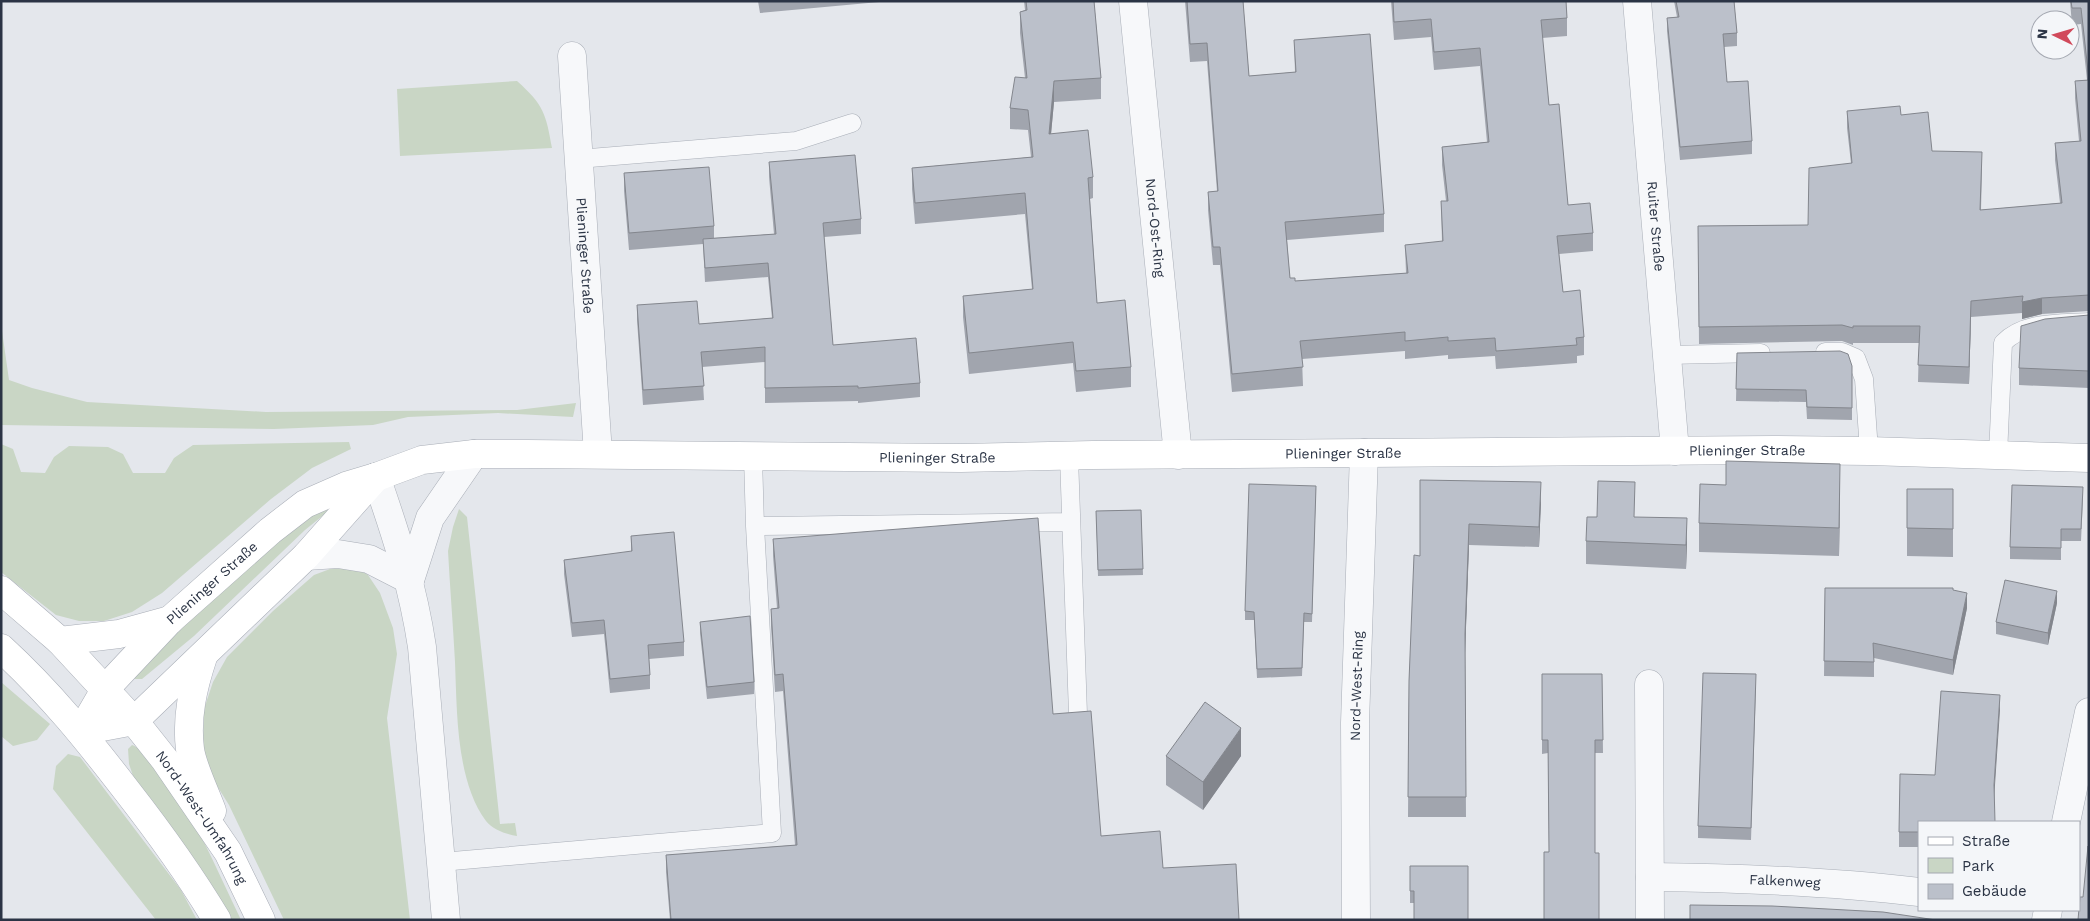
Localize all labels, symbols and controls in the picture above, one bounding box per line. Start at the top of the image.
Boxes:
north arrow [2030,10,2080,60]
text: N [2034,28,2050,40]
street label: Nord-Ost-Ring [1143,177,1168,279]
street label: Ruiter Straße [1644,180,1668,272]
street label: Plieninger Straße [573,197,597,314]
street label: Plieninger Straße [1689,442,1806,459]
street label: Plieninger Straße [1285,445,1402,462]
street label: Plieninger Straße [879,449,996,466]
street label: Plieninger Straße [163,538,261,628]
street label: Nord-West-Ring [1347,630,1366,741]
street label: Nord-West-Umfahrung [153,747,251,887]
legend [1918,821,2080,911]
text: Straße [1962,832,2010,850]
text: Park [1962,857,1995,875]
street label: Falkenweg [1749,871,1822,891]
text: Gebäude [1962,882,2027,900]

